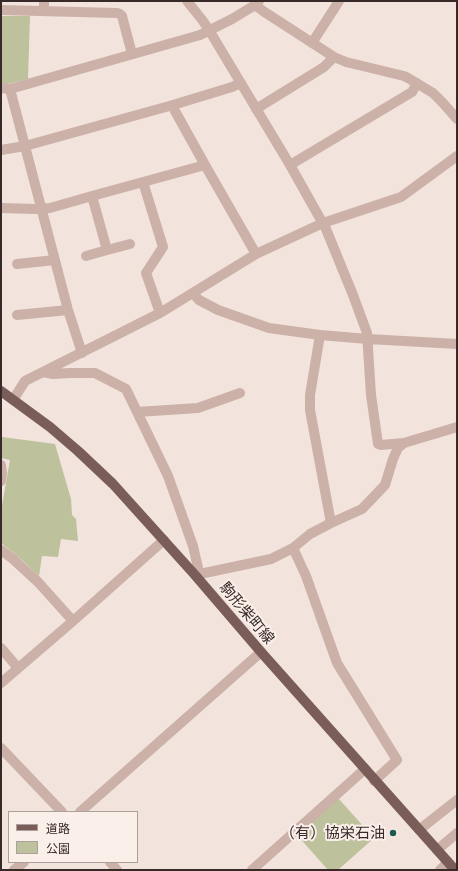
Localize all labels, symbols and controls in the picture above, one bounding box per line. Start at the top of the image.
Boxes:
street label: 駒形柴町線 [216,578,278,648]
legend [8,811,138,863]
text: 道路 [46,821,70,835]
place label: （有）協栄石油 [280,824,385,842]
marker: （有）協栄石油 [388,828,398,838]
text: 公園 [46,841,70,855]

